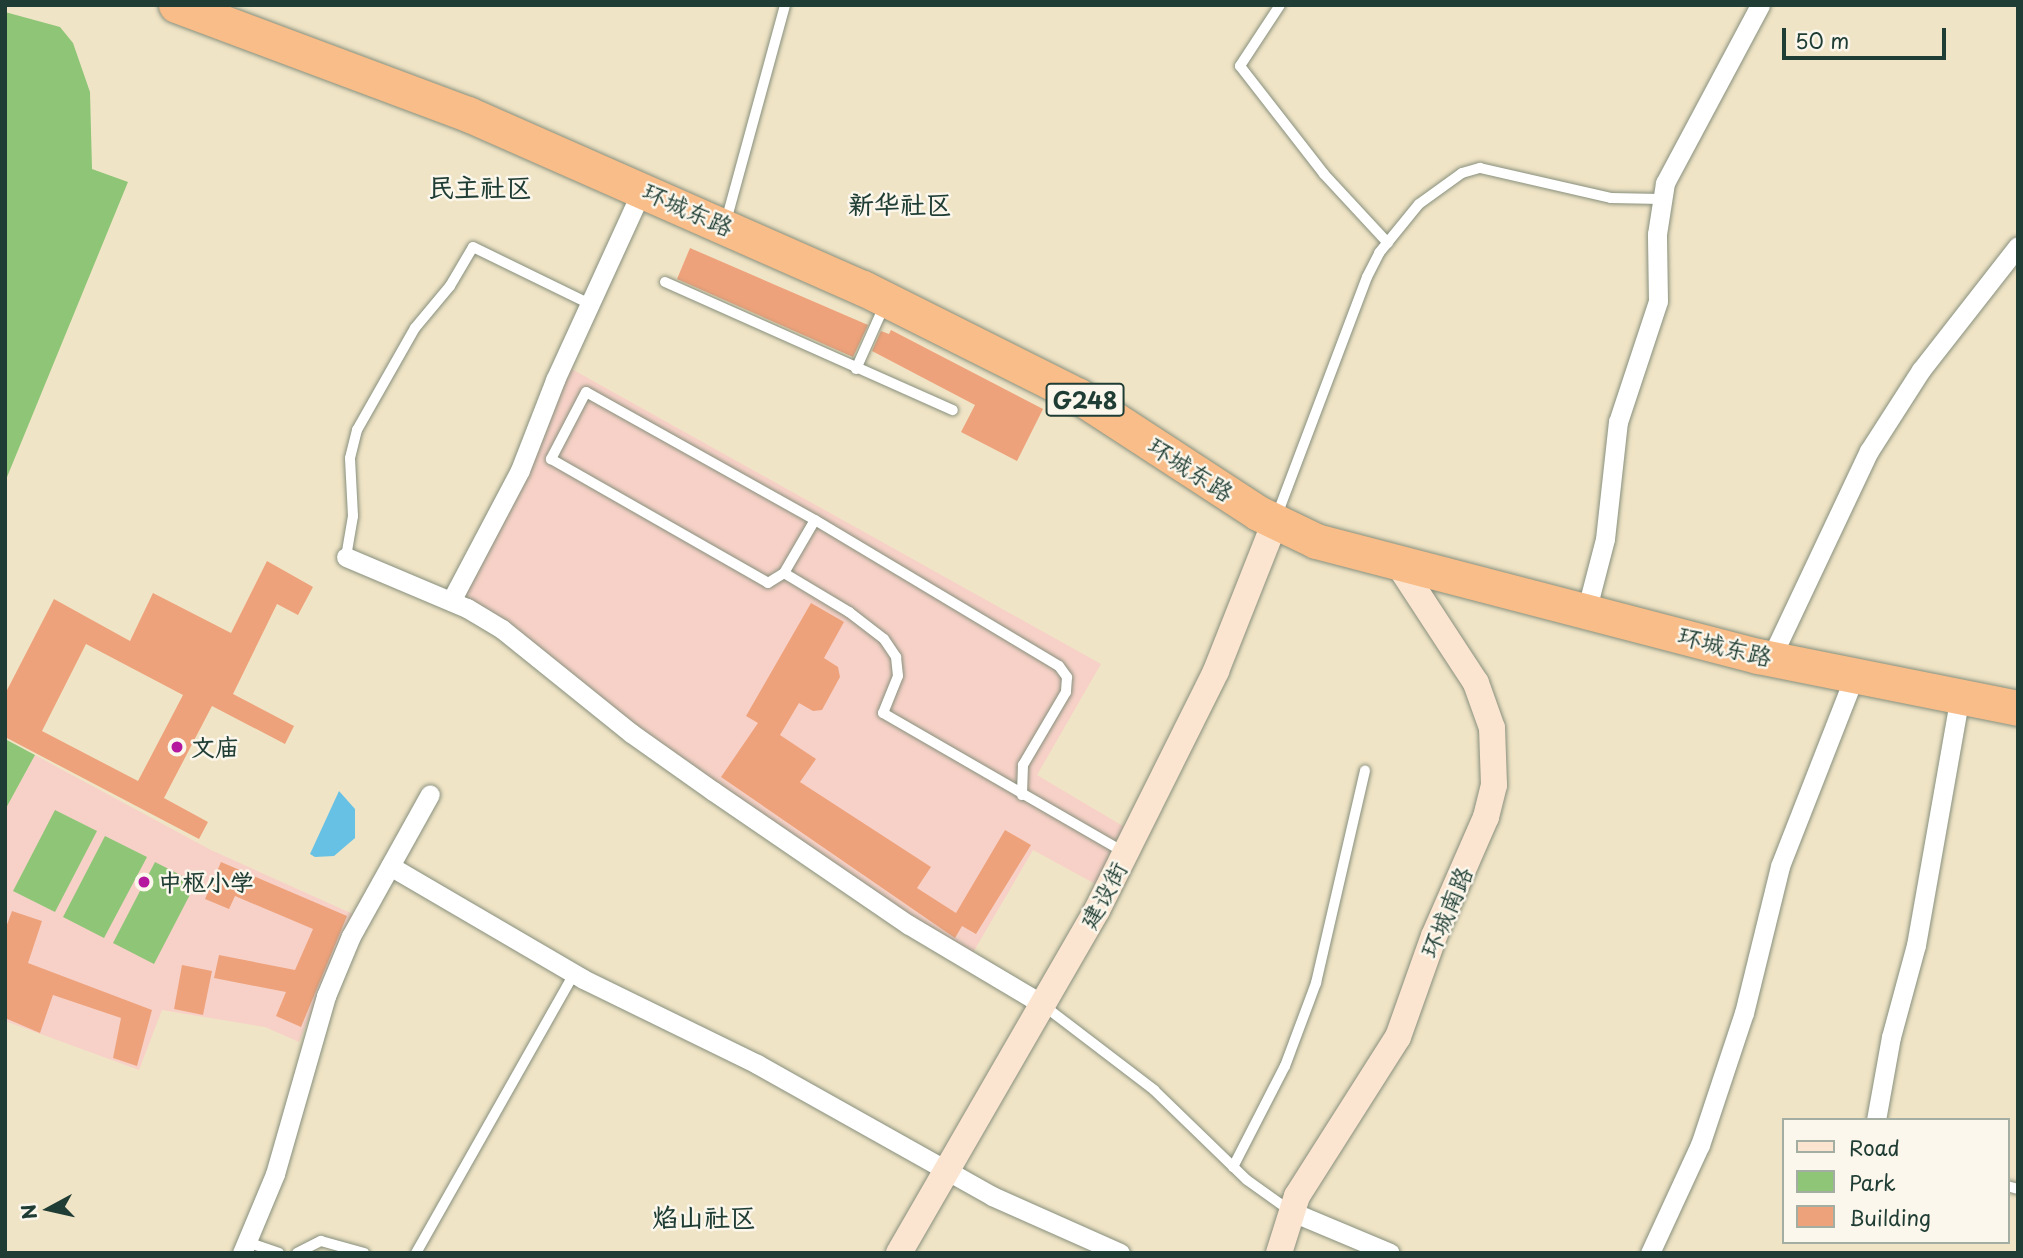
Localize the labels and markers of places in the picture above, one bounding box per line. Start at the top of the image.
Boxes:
place label: 文庙 [191,733,239,761]
marker: 文庙 [169,739,185,755]
place label: 中枢小学 [158,868,254,896]
marker: 中枢小学 [136,874,152,890]

